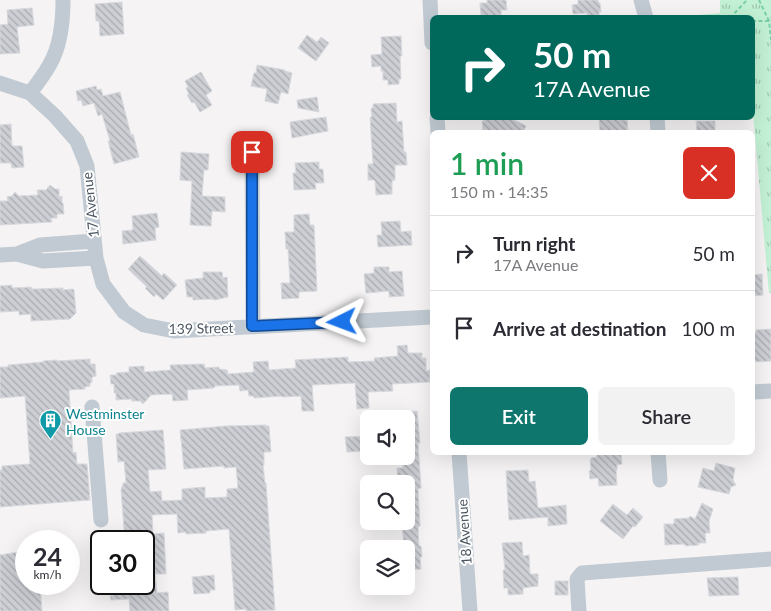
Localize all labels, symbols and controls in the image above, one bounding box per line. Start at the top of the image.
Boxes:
text: 50 m [533,33,611,75]
icon: right [450,35,515,100]
text: 17A Avenue [533,75,650,102]
pin [231,131,273,173]
icon: arrive [238,138,266,166]
text: 1 min [450,145,524,181]
button: close [683,147,735,199]
street label: 17 Avenue [78,171,102,239]
text: 150 m · 14:35 [450,182,549,201]
text: Turn right [493,232,575,255]
icon: right [450,239,478,267]
text: 50 m [692,242,735,265]
text: 17A Avenue [493,255,578,274]
position arrow [315,295,367,347]
icon: arrive [450,314,478,342]
text: Arrive at destination [493,317,666,340]
text: 100 m [681,317,735,340]
street label: 139 Street [168,319,234,337]
button: Exit [450,387,588,445]
button: Share [598,387,735,445]
place label: Westminster House [66,405,144,438]
building icon: Westminster House [38,409,62,440]
map controls [360,410,415,595]
button: sound [360,410,415,465]
button: search [360,475,415,530]
street label: 18 Avenue [453,499,475,565]
speed limit sign: 30 [90,530,155,595]
button: layers [360,540,415,595]
text: 24 [33,541,62,571]
text: km/h [33,567,62,582]

